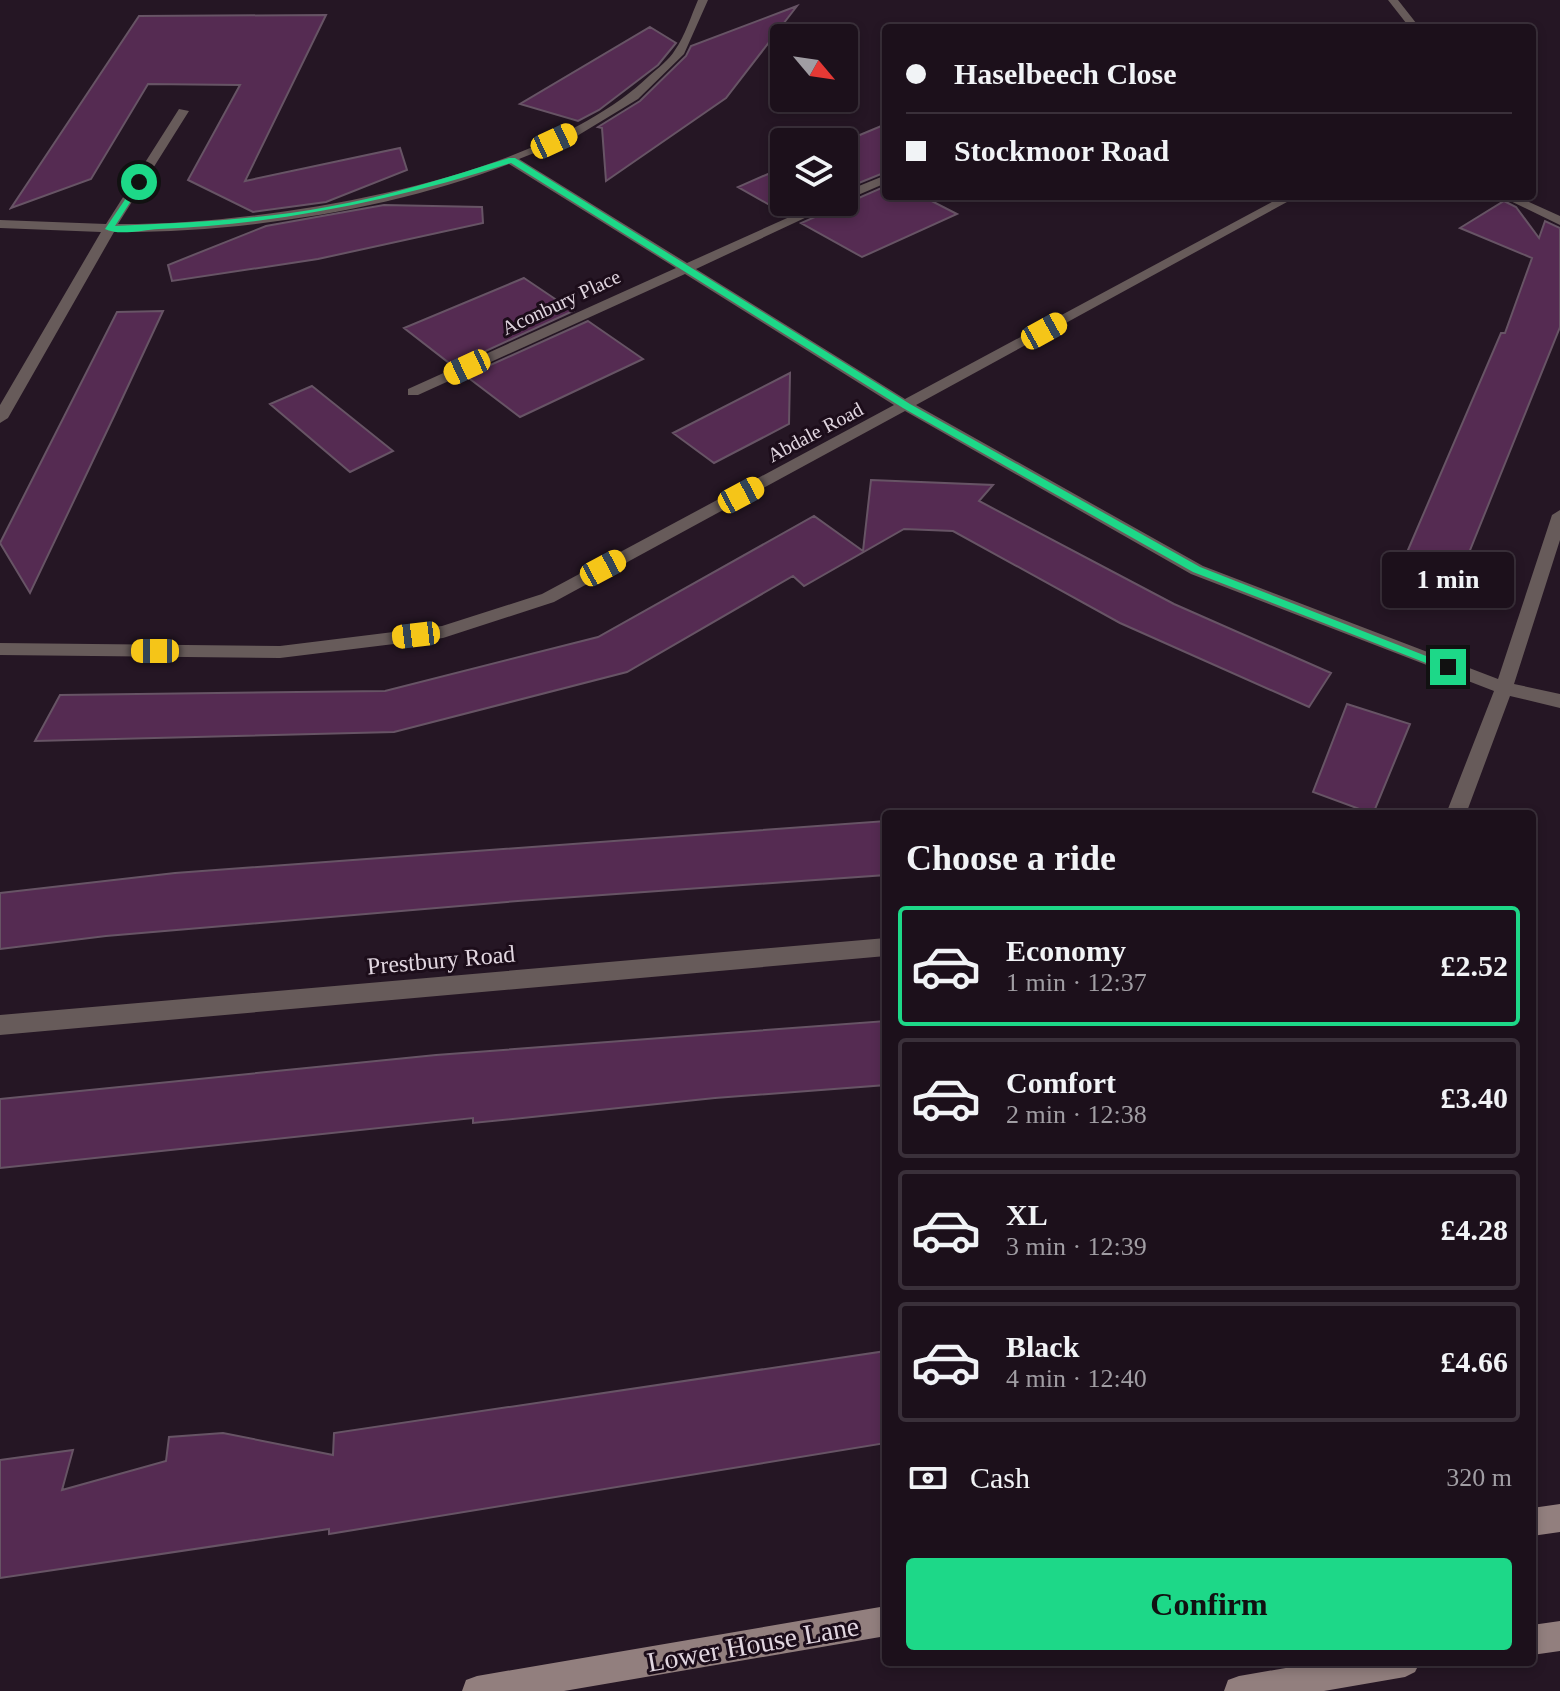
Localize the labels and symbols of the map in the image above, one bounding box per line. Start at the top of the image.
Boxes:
north arrow [770,24,858,112]
car [527,120,581,162]
route start [121,164,157,200]
street label: Aconbury Place [498,265,624,340]
car [1017,309,1071,353]
car [440,346,494,388]
street label: Abdale Road [763,398,867,466]
car [714,473,768,517]
car [576,546,630,590]
callout: 1 min [1382,551,1514,607]
car [391,620,441,650]
car [131,639,179,663]
route end [1430,649,1466,685]
street label: Prestbury Road [366,941,516,979]
street label: Lower House Lane [645,1610,861,1678]

